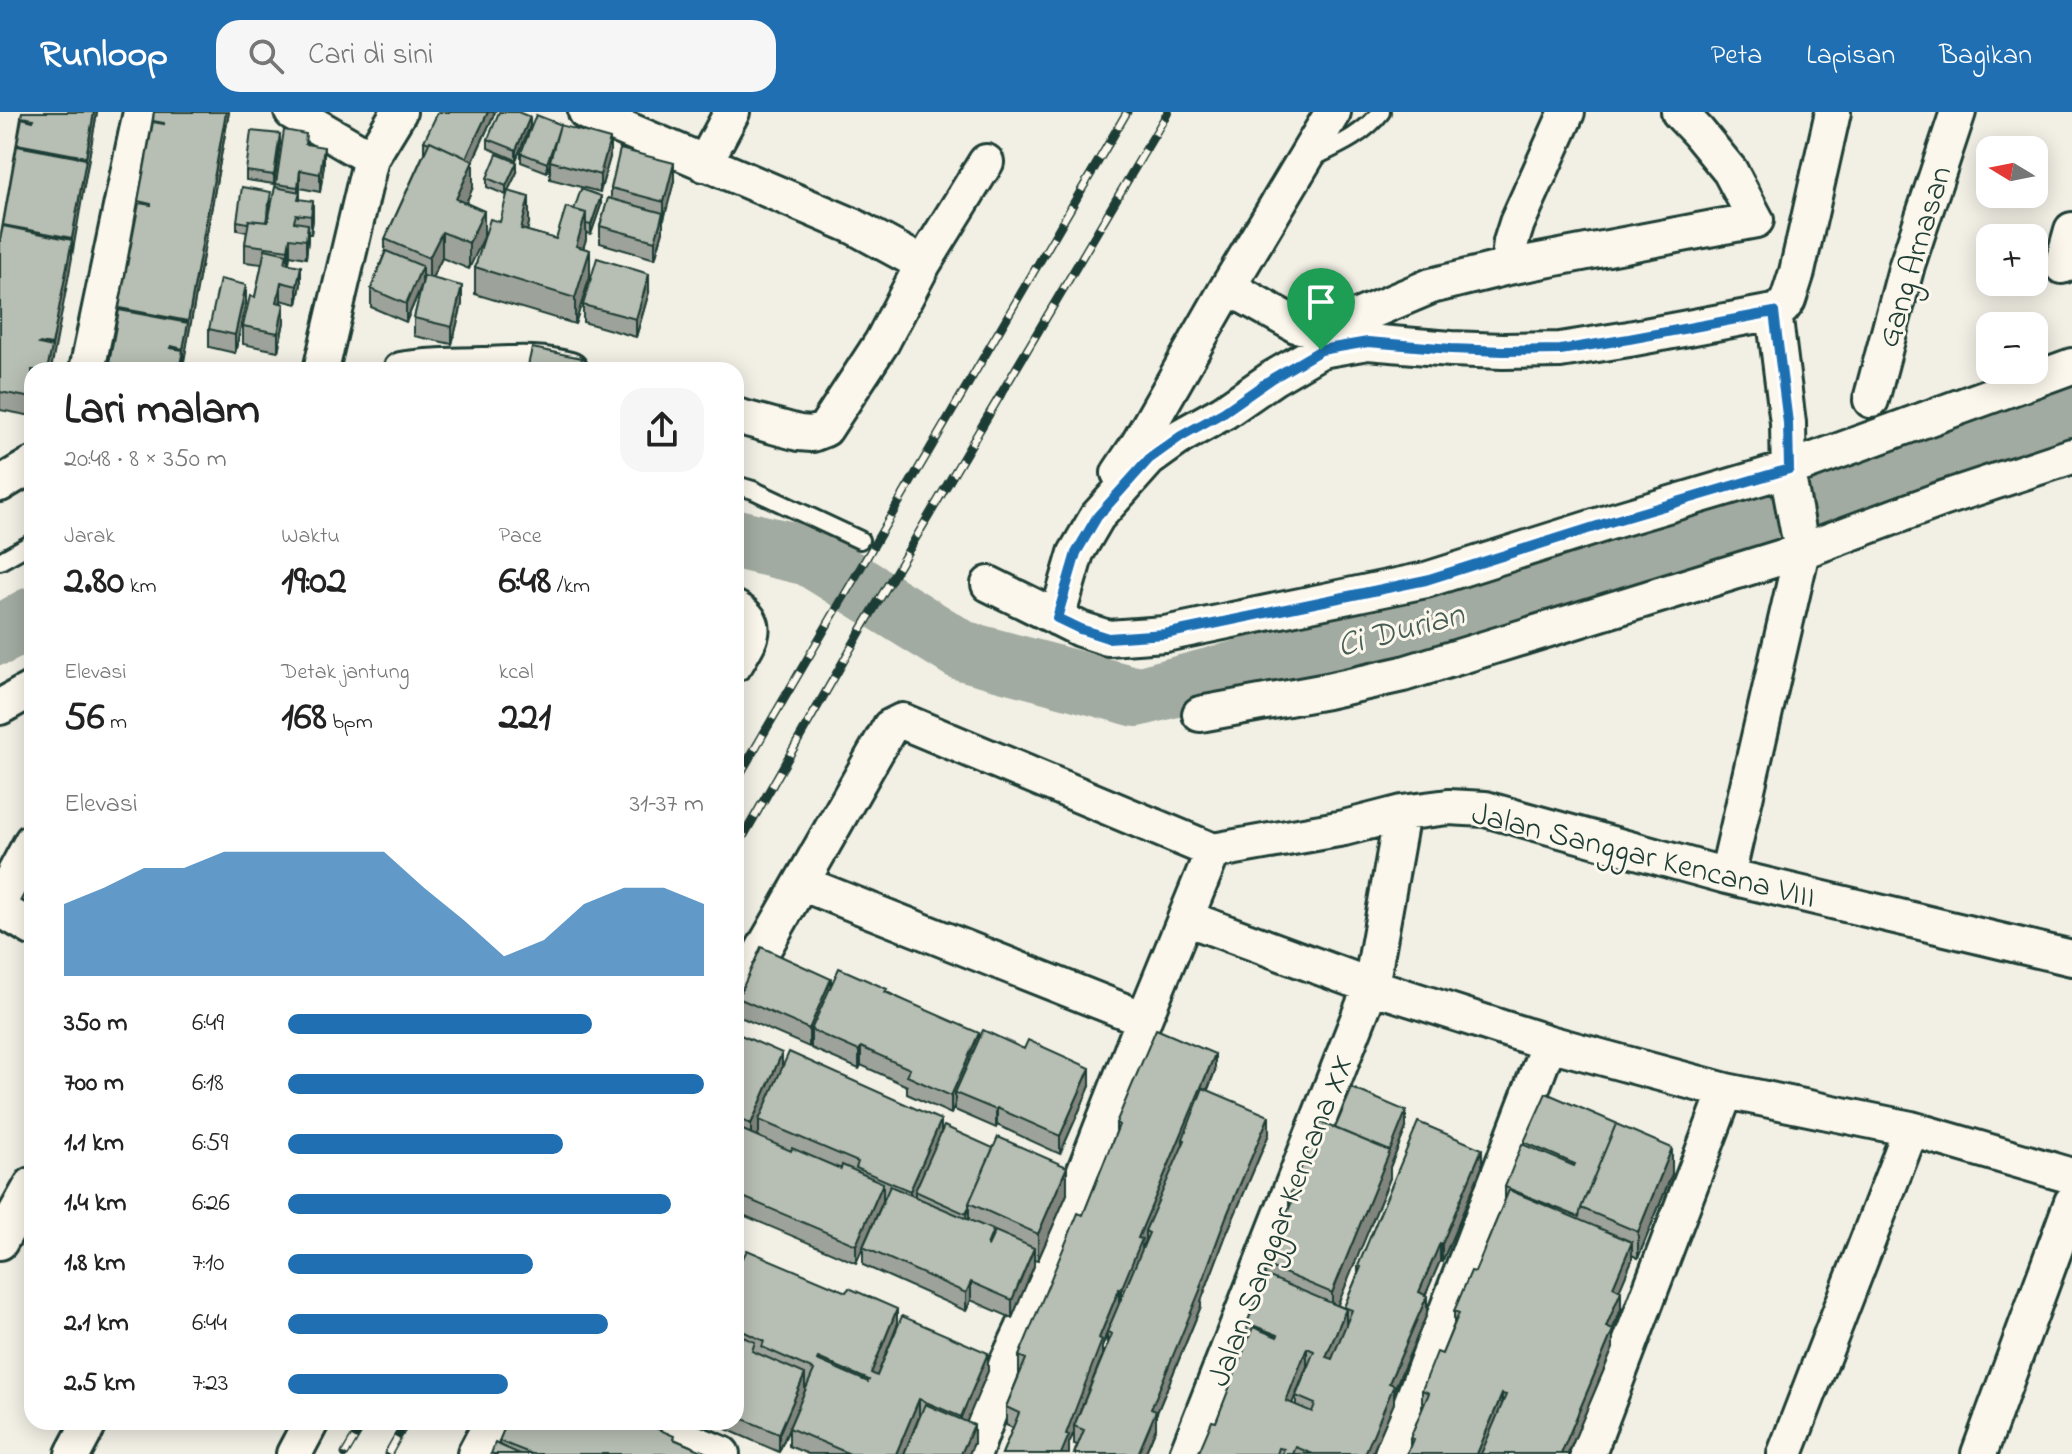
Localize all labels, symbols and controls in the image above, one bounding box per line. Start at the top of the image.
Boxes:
search box [216,20,776,92]
text: Runloop [40,28,168,84]
icon: search [244,34,288,78]
text: Cari di sini [308,34,433,78]
text: Peta [1711,36,1762,77]
text: Lapisan [1806,36,1895,77]
text: Bagikan [1939,36,2032,77]
north arrow [1976,136,2048,208]
map controls [1976,136,2048,384]
street label: Gang Arnasan [1866,160,1966,354]
button: + [1976,224,2048,296]
pin [1287,268,1355,350]
icon: arrive [1299,280,1343,324]
button: − [1976,312,2048,384]
text: Lari malam [64,379,260,443]
button: share [620,388,704,472]
text: 20:48 · 8 × 350 m [64,441,227,479]
text: Jarak [64,521,115,553]
text: Waktu [281,521,340,553]
text: Pace [499,521,542,553]
text: 2.80 [64,553,124,612]
text: 19:02 [281,553,347,612]
text: 6:48 [499,553,551,612]
text: km [124,571,157,603]
text: /km [551,571,590,603]
water label: Ci Durian [1332,591,1471,673]
text: Elevasi [64,657,126,689]
text: Detak jantung [281,657,410,689]
text: kcal [499,657,534,689]
text: 56 [64,689,104,748]
text: 168 [281,689,327,748]
text: 221 [499,689,551,748]
text: m [104,707,127,739]
text: bpm [327,707,373,739]
text: Elevasi [64,786,138,824]
text: 31–37 m [629,786,704,824]
street label: Jalan Sanggar Kencana VIII [1466,792,1820,923]
text: 350 m [64,1005,128,1043]
text: 6:49 [192,1005,224,1043]
street label: Jalan Sanggar Kencana XX [1197,1049,1367,1394]
text: 700 m [64,1065,124,1103]
text: 6:18 [192,1065,224,1103]
text: 1.1 km [64,1125,124,1163]
text: 6:59 [192,1125,228,1163]
text: 1.4 km [64,1185,126,1223]
text: 6:26 [192,1185,230,1223]
text: 1.8 km [64,1245,125,1283]
text: 7:10 [192,1245,224,1283]
text: 2.1 km [64,1305,129,1343]
text: 6:44 [192,1305,227,1343]
text: 2.5 km [64,1365,135,1403]
text: 7:23 [192,1365,229,1403]

